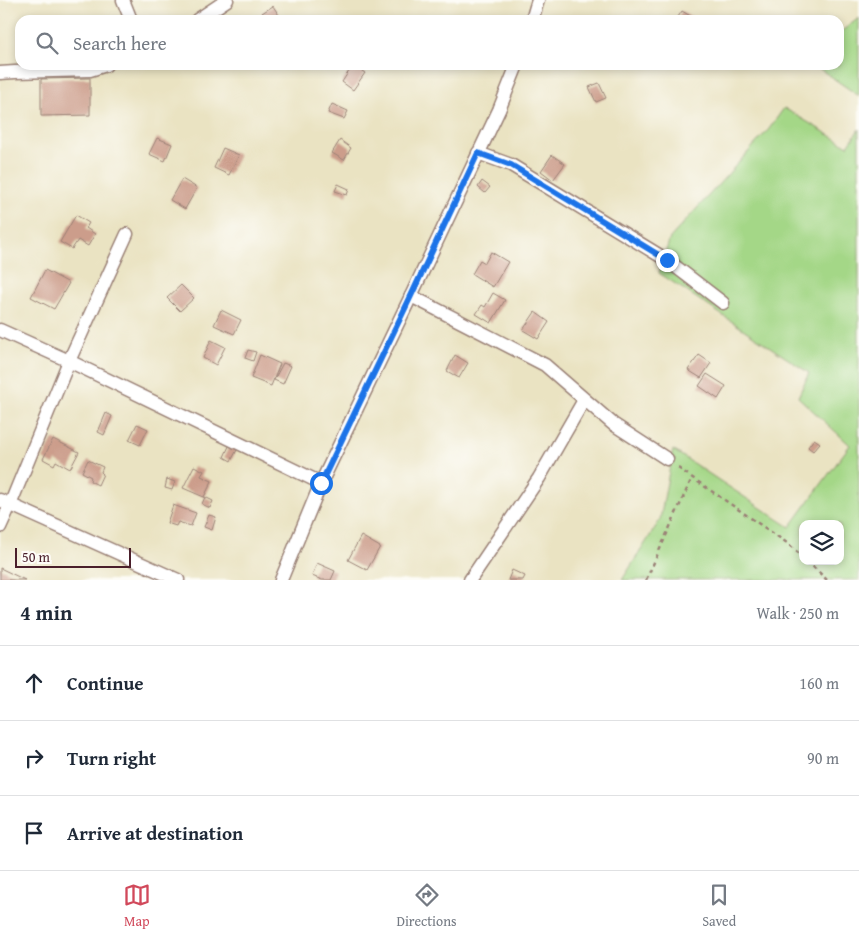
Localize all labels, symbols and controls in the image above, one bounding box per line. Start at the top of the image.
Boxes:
search box [15,15,844,70]
icon: search [33,29,61,57]
text: Search here [73,29,167,57]
route end [656,249,679,272]
route start [310,472,333,495]
map controls [799,520,844,565]
button: layers [799,520,844,565]
scale bar [15,545,131,568]
text: 50 m [22,547,50,567]
text: 4 min [20,597,72,628]
text: Walk · 250 m [756,601,839,625]
icon: ahead [20,669,48,697]
text: Continue [67,669,144,697]
text: 160 m [799,671,839,695]
icon: right [20,744,48,772]
text: Turn right [67,744,156,772]
text: 90 m [807,746,839,770]
icon: arrive [20,819,48,847]
text: Arrive at destination [67,819,243,847]
tab: Map [123,881,151,931]
tab: Directions [396,881,457,931]
tab: Saved [702,881,736,931]

